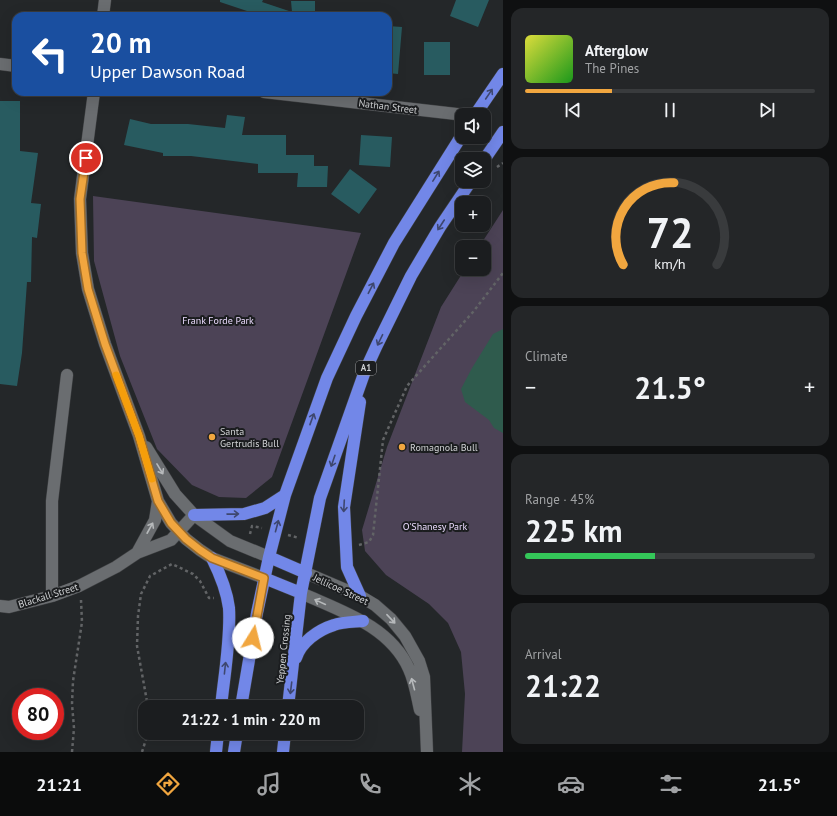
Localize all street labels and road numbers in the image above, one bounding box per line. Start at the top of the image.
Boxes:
street label: Nathan Street [358,96,419,117]
road number: A1 [356,361,376,375]
street label: Jellicoe Street [310,571,371,608]
street label: Blackall Street [17,580,80,611]
street label: Yeppen Crossing [273,614,294,685]

